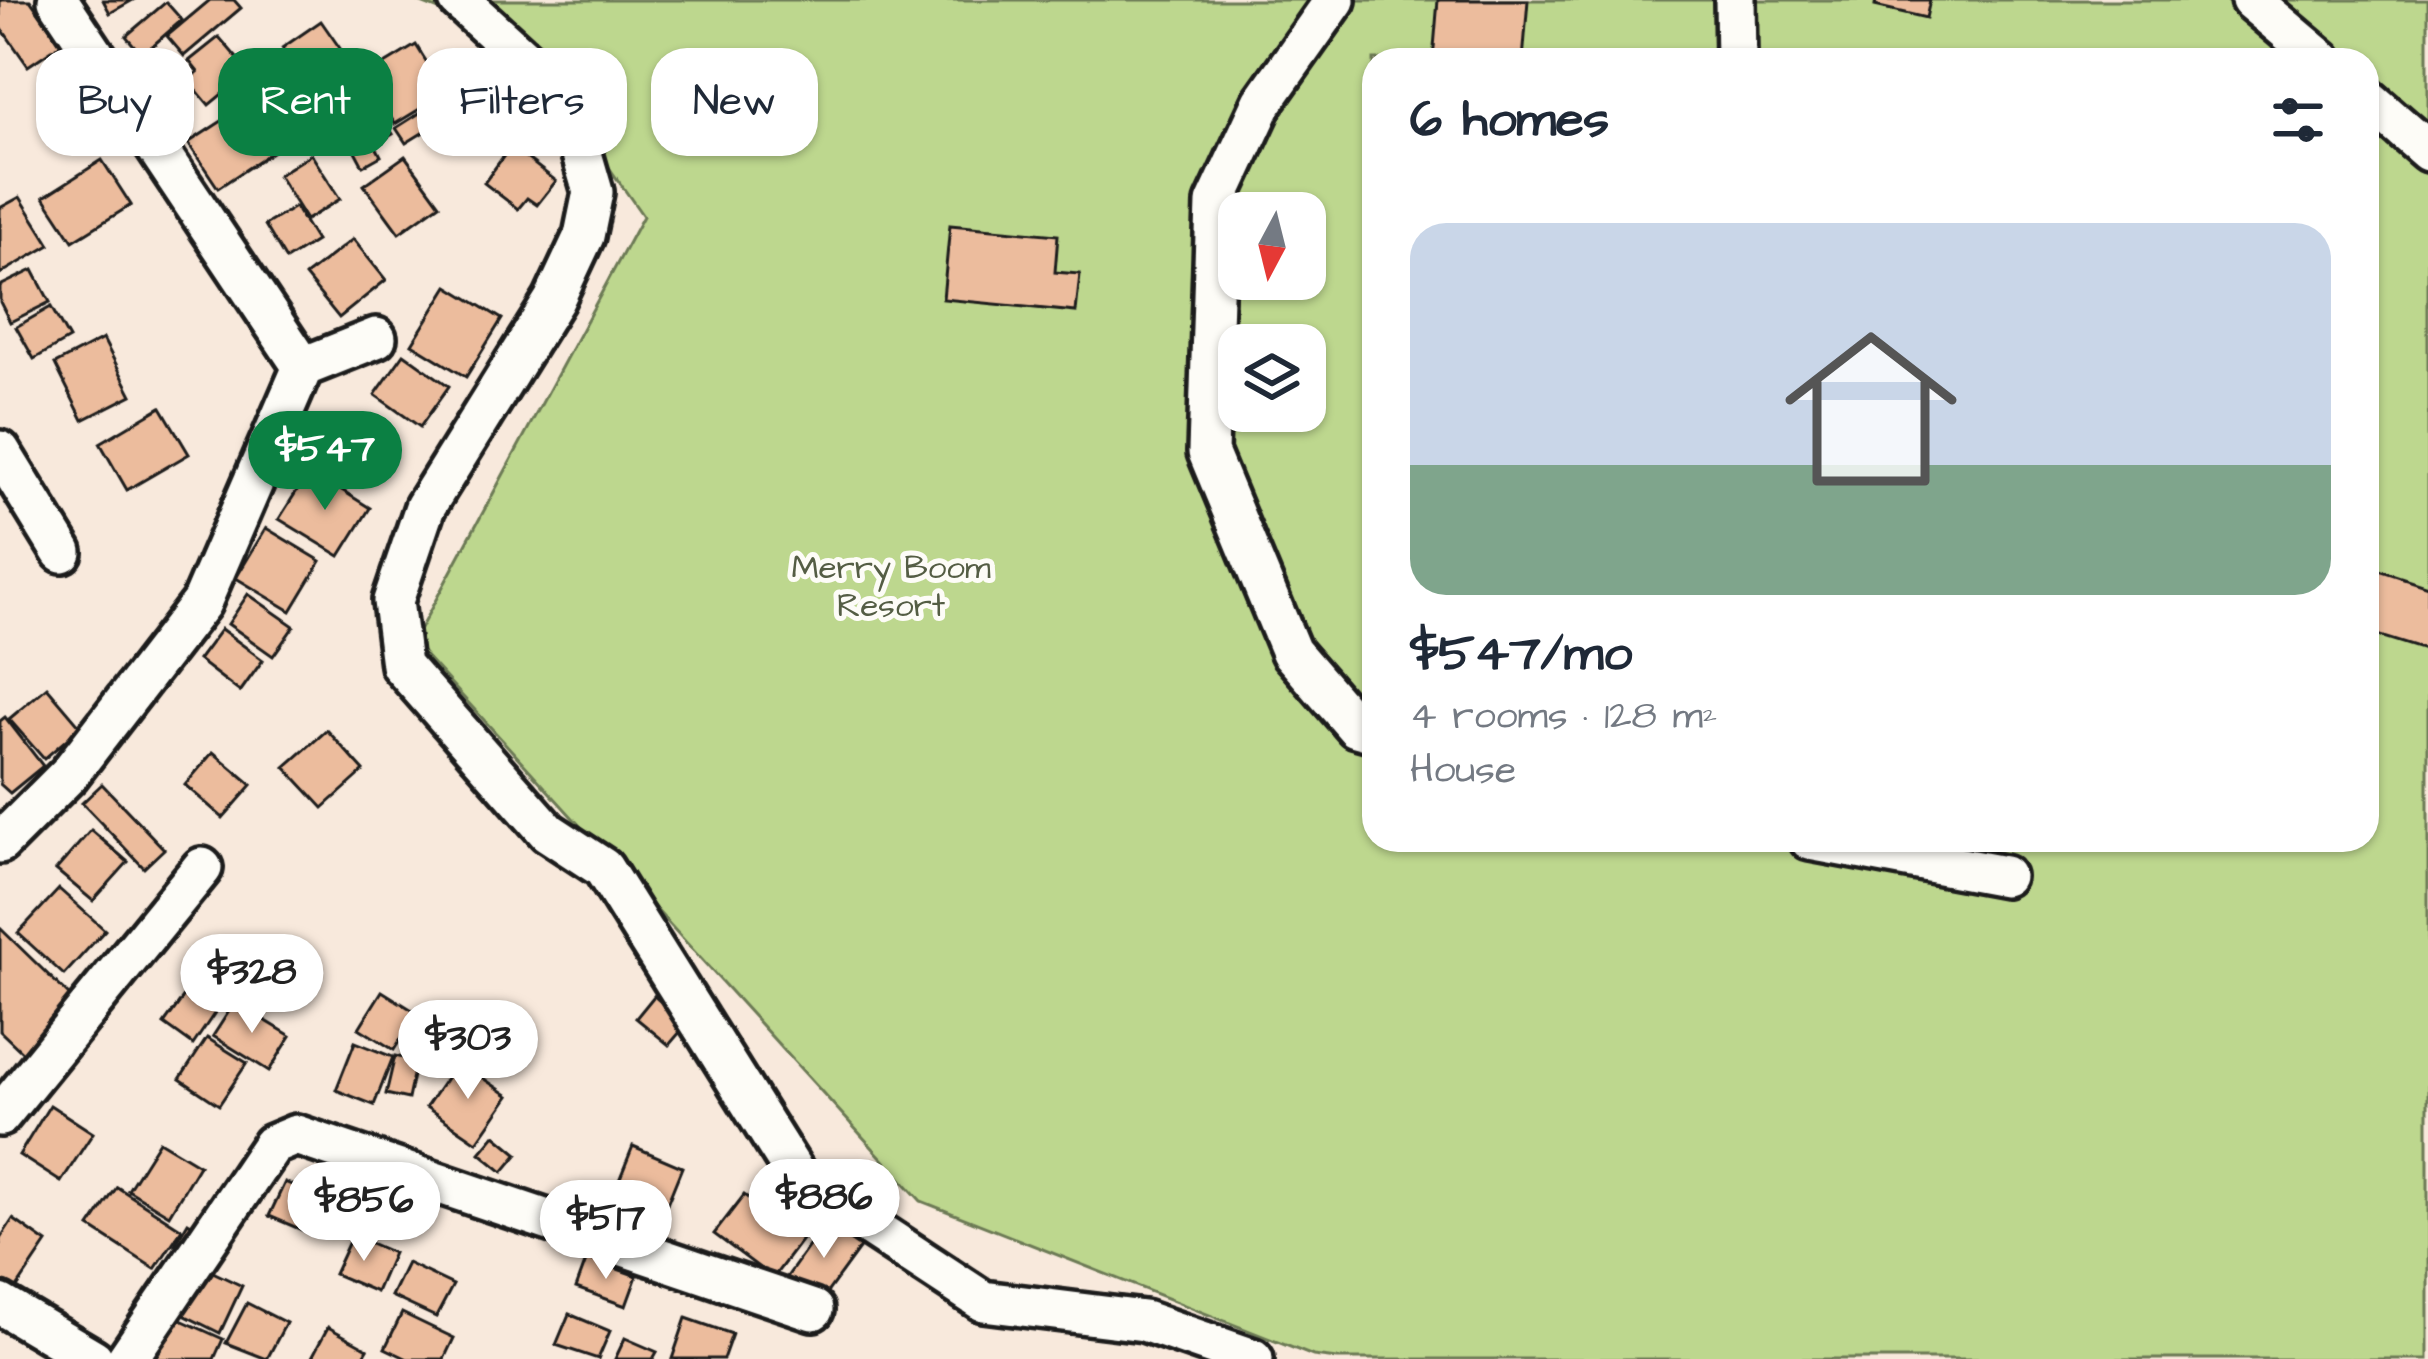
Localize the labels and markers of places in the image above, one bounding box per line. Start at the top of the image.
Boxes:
pin: $547 [254,411,396,513]
pin: $328 [181,934,323,1036]
pin: $303 [397,1000,539,1102]
pin: $886 [753,1159,895,1261]
pin: $856 [293,1162,435,1264]
pin: $517 [535,1180,677,1282]

